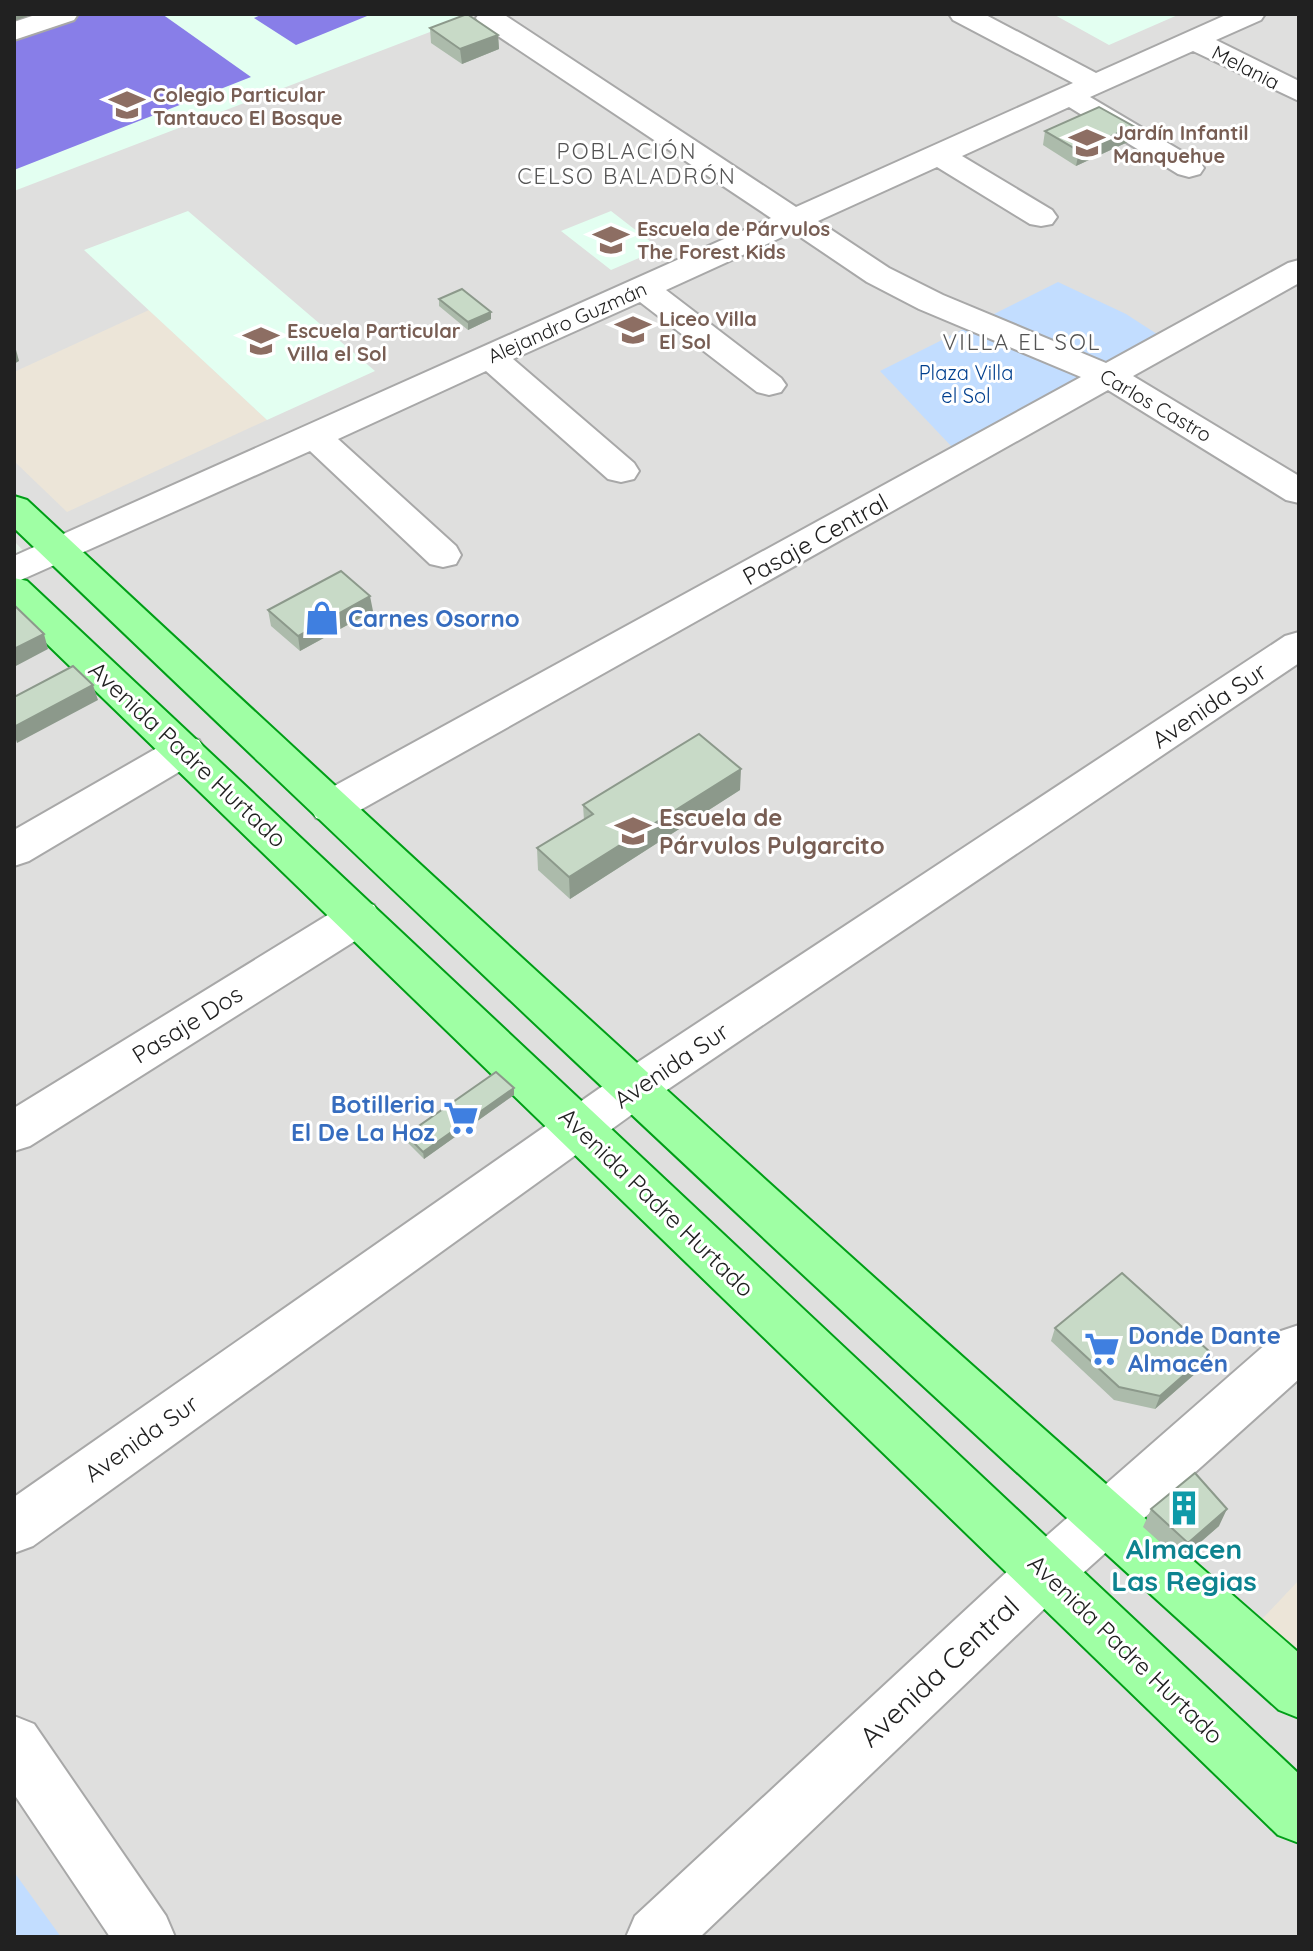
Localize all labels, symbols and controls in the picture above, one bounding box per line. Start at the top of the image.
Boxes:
street label: Melania [1208,39,1284,95]
place label: Colegio Particular Tantauco El Bosque [153,82,343,130]
school or university icon: Colegio Particular Tantauco El Bosque [108,86,146,124]
place label: Jardín Infantil Manquehue [1113,120,1249,168]
school or university icon: Jardín Infantil Manquehue [1068,124,1106,162]
district label: POBLACIÓN CELSO BALADRÓN [517,137,737,190]
place label: Escuela de Párvulos The Forest Kids [637,216,830,264]
school or university icon: Escuela de Párvulos The Forest Kids [592,221,630,259]
street label: Alejandro Guzmán [484,276,650,368]
place label: Liceo Villa El Sol [659,306,757,354]
school or university icon: Liceo Villa El Sol [614,311,652,349]
place label: Escuela Particular Villa el Sol [287,318,461,366]
school or university icon: Escuela Particular Villa el Sol [242,322,280,360]
district label: VILLA EL SOL [943,328,1101,356]
park label: Plaza Villa el Sol [919,360,1013,408]
street label: Carlos Castro [1096,363,1216,447]
street label: Pasaje Central [737,487,893,591]
shop icon: Carnes Osorno [303,599,341,637]
place label: Carnes Osorno [348,603,520,633]
street label: Avenida Padre Hurtado [83,654,293,854]
street label: Avenida Sur [1146,656,1272,754]
place label: Escuela de Párvulos Pulgarcito [659,802,885,860]
school or university icon: Escuela de Párvulos Pulgarcito [614,812,652,850]
street label: Pasaje Dos [126,978,248,1070]
street label: Avenida Sur [608,1016,734,1114]
place label: Botilleria El De La Hoz [291,1089,435,1147]
supermarket icon: Botilleria El De La Hoz [442,1099,480,1137]
street label: Avenida Padre Hurtado [553,1101,761,1303]
place label: Donde Dante Almacén [1128,1320,1281,1378]
supermarket icon: Donde Dante Almacén [1083,1330,1121,1368]
street label: Avenida Sur [78,1388,204,1488]
building icon: Almacen Las Regias [1165,1489,1203,1527]
place label: Almacen Las Regias [1111,1531,1257,1598]
street label: Avenida Padre Hurtado [1022,1548,1230,1750]
street label: Avenida Central [852,1588,1026,1754]

